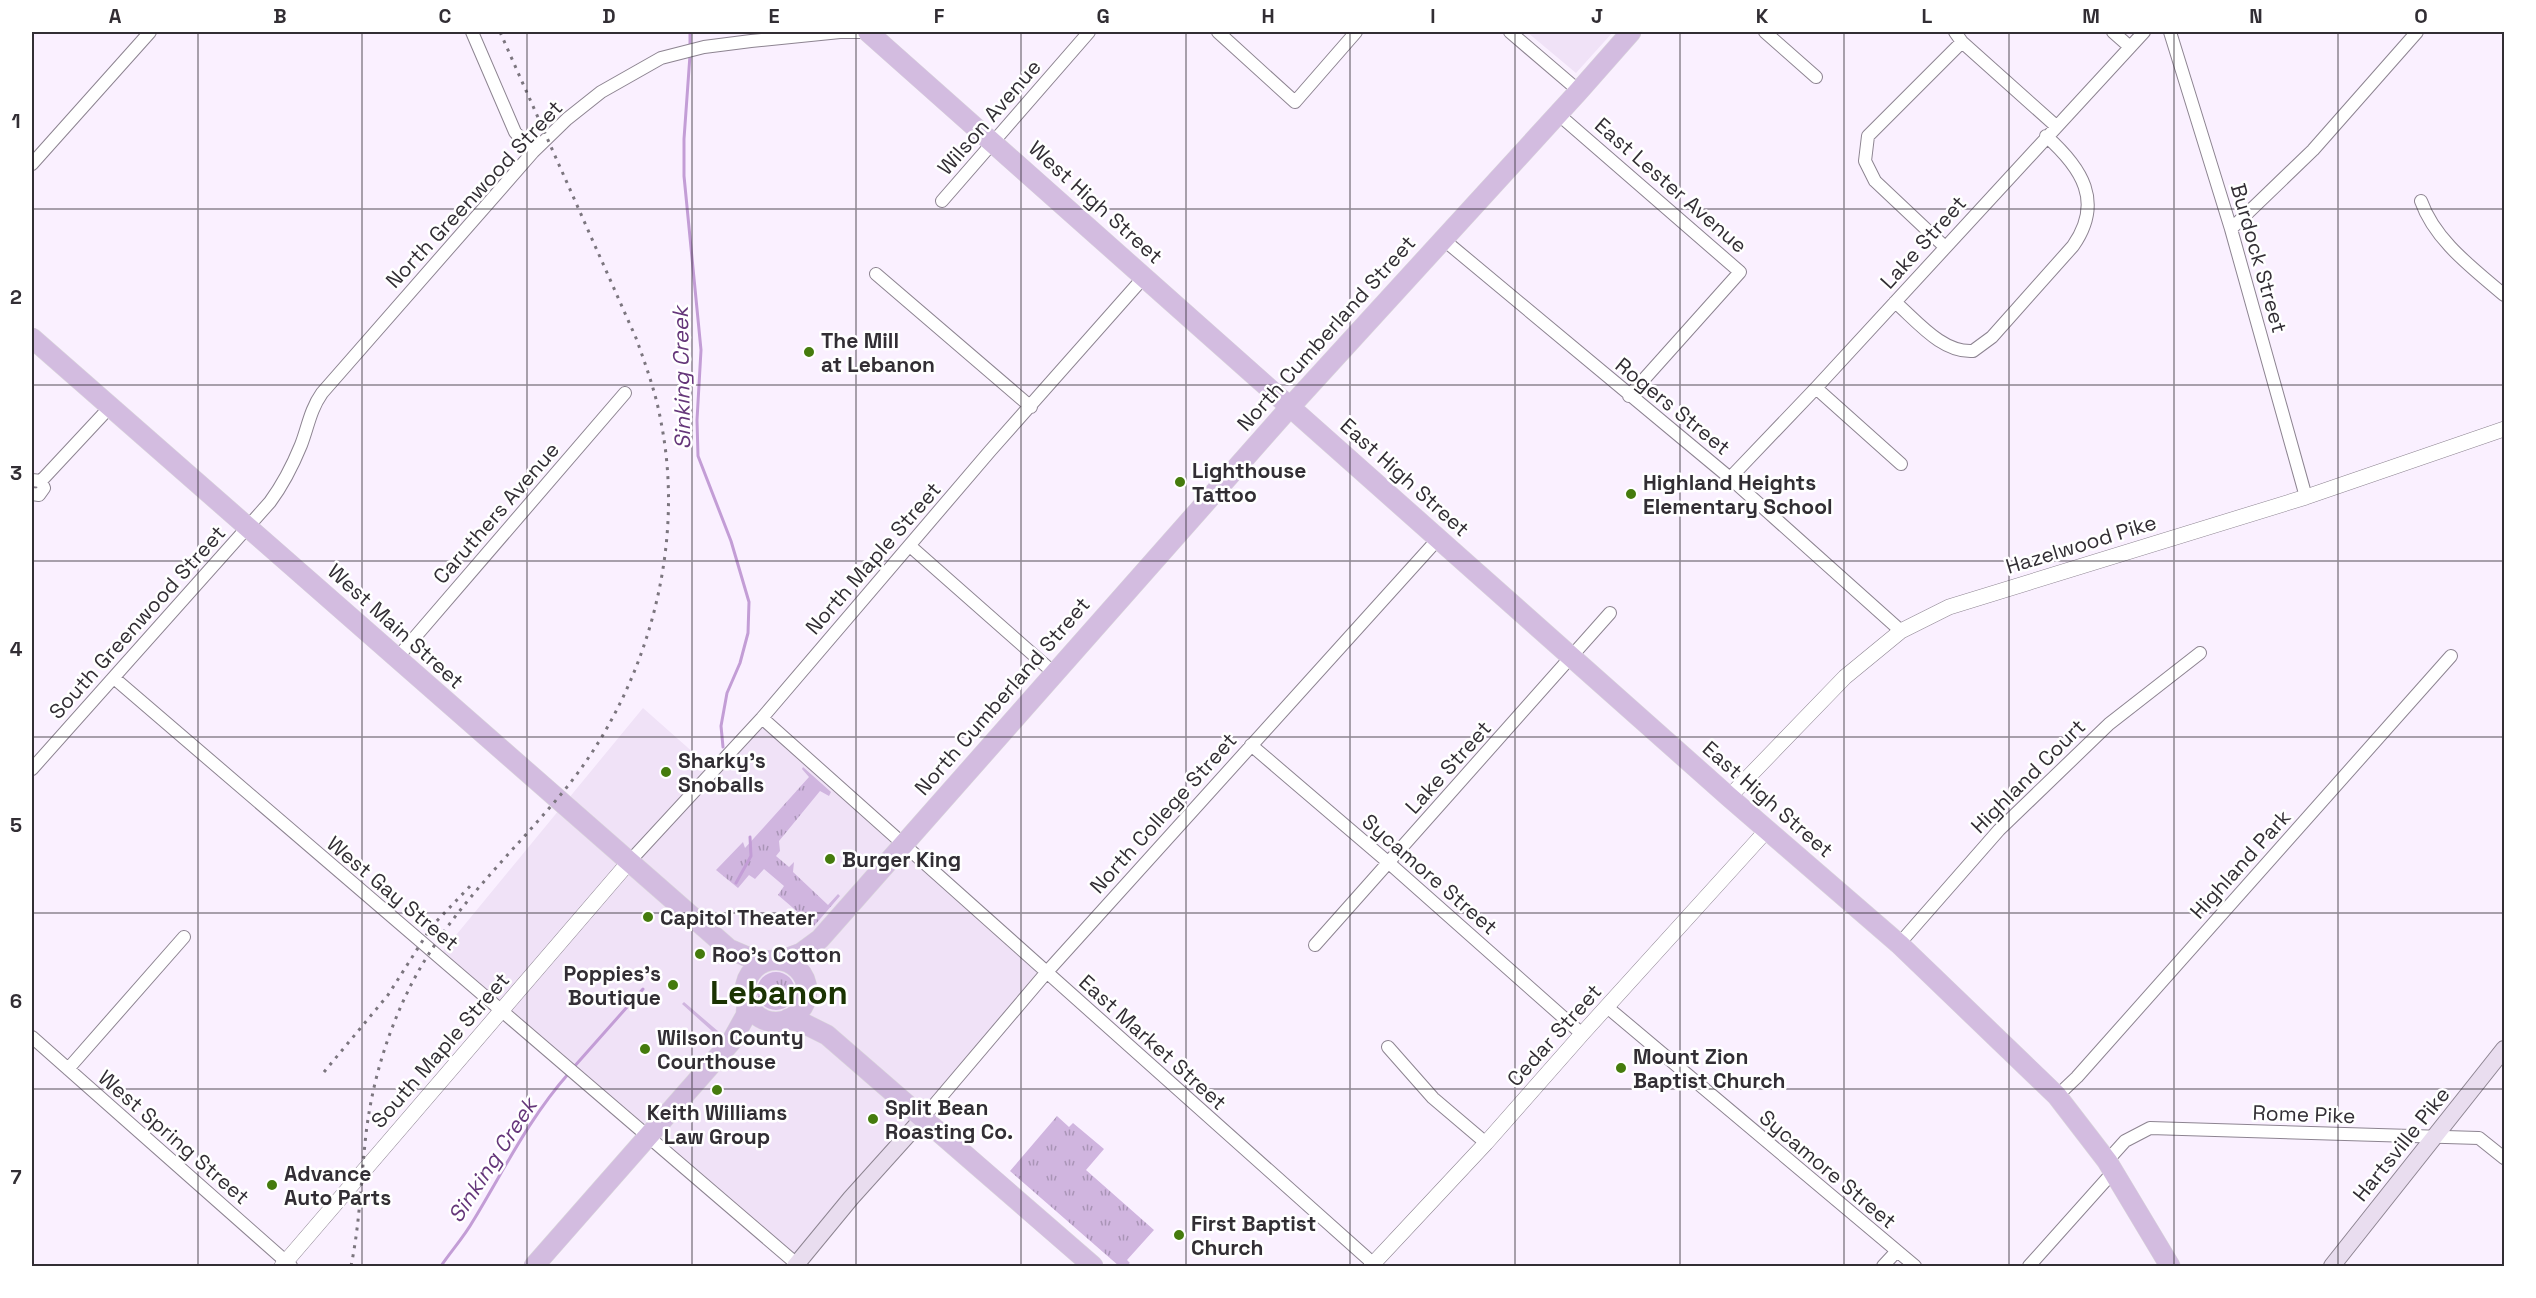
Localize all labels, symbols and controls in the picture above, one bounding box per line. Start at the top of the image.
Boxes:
text: A [109,3,122,29]
text: B [273,3,287,29]
text: C [439,3,452,29]
text: D [602,3,616,29]
text: E [768,3,780,29]
text: F [934,3,945,29]
text: G [1096,3,1110,29]
text: H [1261,3,1275,29]
text: I [1430,3,1436,29]
text: J [1591,3,1603,29]
text: K [1756,3,1769,29]
text: L [1922,3,1933,29]
text: M [2082,3,2100,29]
text: N [2249,3,2263,29]
text: O [2414,3,2428,29]
street label: Wilson Avenue [931,53,1047,181]
street label: North Greenwood Street [380,94,568,294]
text: 1 [11,108,21,134]
street label: East Lester Avenue [1589,111,1753,259]
street label: West High Street [1023,135,1169,269]
street label: Burdock Street [2225,180,2293,336]
street label: Lake Street [1874,190,1972,294]
street label: North Cumberland Street [1231,230,1421,436]
text: 2 [10,284,22,310]
water label: Sinking Creek [666,304,696,450]
place label: The Mill at Lebanon [821,327,935,378]
marker: The Mill at Lebanon [802,345,816,359]
street label: Rogers Street [1610,351,1736,461]
street label: East High Street [1335,412,1475,542]
street label: Caruthers Avenue [427,436,565,590]
place label: Lighthouse Tattoo [1192,457,1306,508]
text: 3 [10,460,22,486]
place label: Highland Heights Elementary School [1643,469,1833,520]
marker: Lighthouse Tattoo [1173,475,1187,489]
street label: North Maple Street [799,476,947,640]
marker: Highland Heights Elementary School [1624,487,1638,501]
street label: Hazelwood Pike [2002,508,2160,580]
street label: South Greenwood Street [43,520,231,724]
street label: West Main Street [322,558,470,694]
street label: North Cumberland Street [908,591,1096,801]
text: 4 [10,636,23,662]
street label: Highland Court [1965,713,2091,839]
street label: Lake Street [1399,715,1497,819]
street label: North College Street [1084,727,1242,899]
street label: East High Street [1697,735,1839,863]
place label: Sharky's Snoballs [678,747,766,798]
marker: Sharky's Snoballs [659,765,673,779]
street label: Highland Park [2184,804,2296,924]
street label: Sycamore Street [1357,808,1503,940]
text: 5 [10,812,22,838]
street label: West Gay Street [321,830,465,956]
place label: Burger King [842,846,961,873]
marker: Burger King [823,852,837,866]
place label: Capitol Theater [660,904,815,931]
marker: Capitol Theater [641,910,655,924]
place label: Roo's Cotton [712,941,841,968]
marker: Roo's Cotton [693,947,707,961]
place label: Poppies's Boutique [564,960,661,1011]
street label: South Maple Street [365,967,515,1133]
street label: East Market Street [1073,968,1233,1116]
district label: Lebanon [710,972,848,1014]
marker: Poppies's Boutique [666,978,680,992]
street label: Cedar Street [1501,978,1607,1092]
text: 6 [10,988,22,1014]
place label: Wilson County Courthouse [657,1024,804,1075]
marker: Wilson County Courthouse [638,1042,652,1056]
place label: Mount Zion Baptist Church [1633,1043,1785,1094]
marker: Mount Zion Baptist Church [1614,1061,1628,1075]
street label: West Spring Street [93,1064,255,1210]
street label: Hartsville Pike [2347,1081,2455,1207]
marker: Keith Williams Law Group [710,1083,724,1097]
water label: Sinking Creek [441,1091,544,1227]
place label: Split Bean Roasting Co. [885,1094,1013,1145]
place label: Keith Williams Law Group [647,1099,787,1150]
street label: Rome Pike [2252,1099,2356,1129]
street label: Sycamore Street [1754,1104,1902,1234]
marker: Split Bean Roasting Co. [866,1112,880,1126]
place label: Advance Auto Parts [284,1160,391,1211]
text: 7 [10,1164,22,1190]
marker: Advance Auto Parts [265,1178,279,1192]
place label: First Baptist Church [1191,1210,1316,1261]
marker: First Baptist Church [1172,1228,1186,1242]

